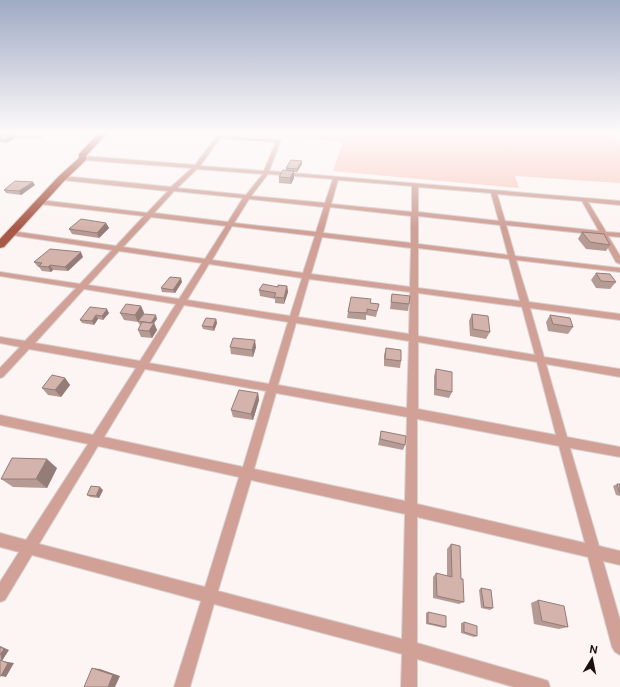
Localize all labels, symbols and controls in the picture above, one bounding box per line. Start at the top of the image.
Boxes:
north arrow [572,639,612,679]
text: N [589,642,599,657]

